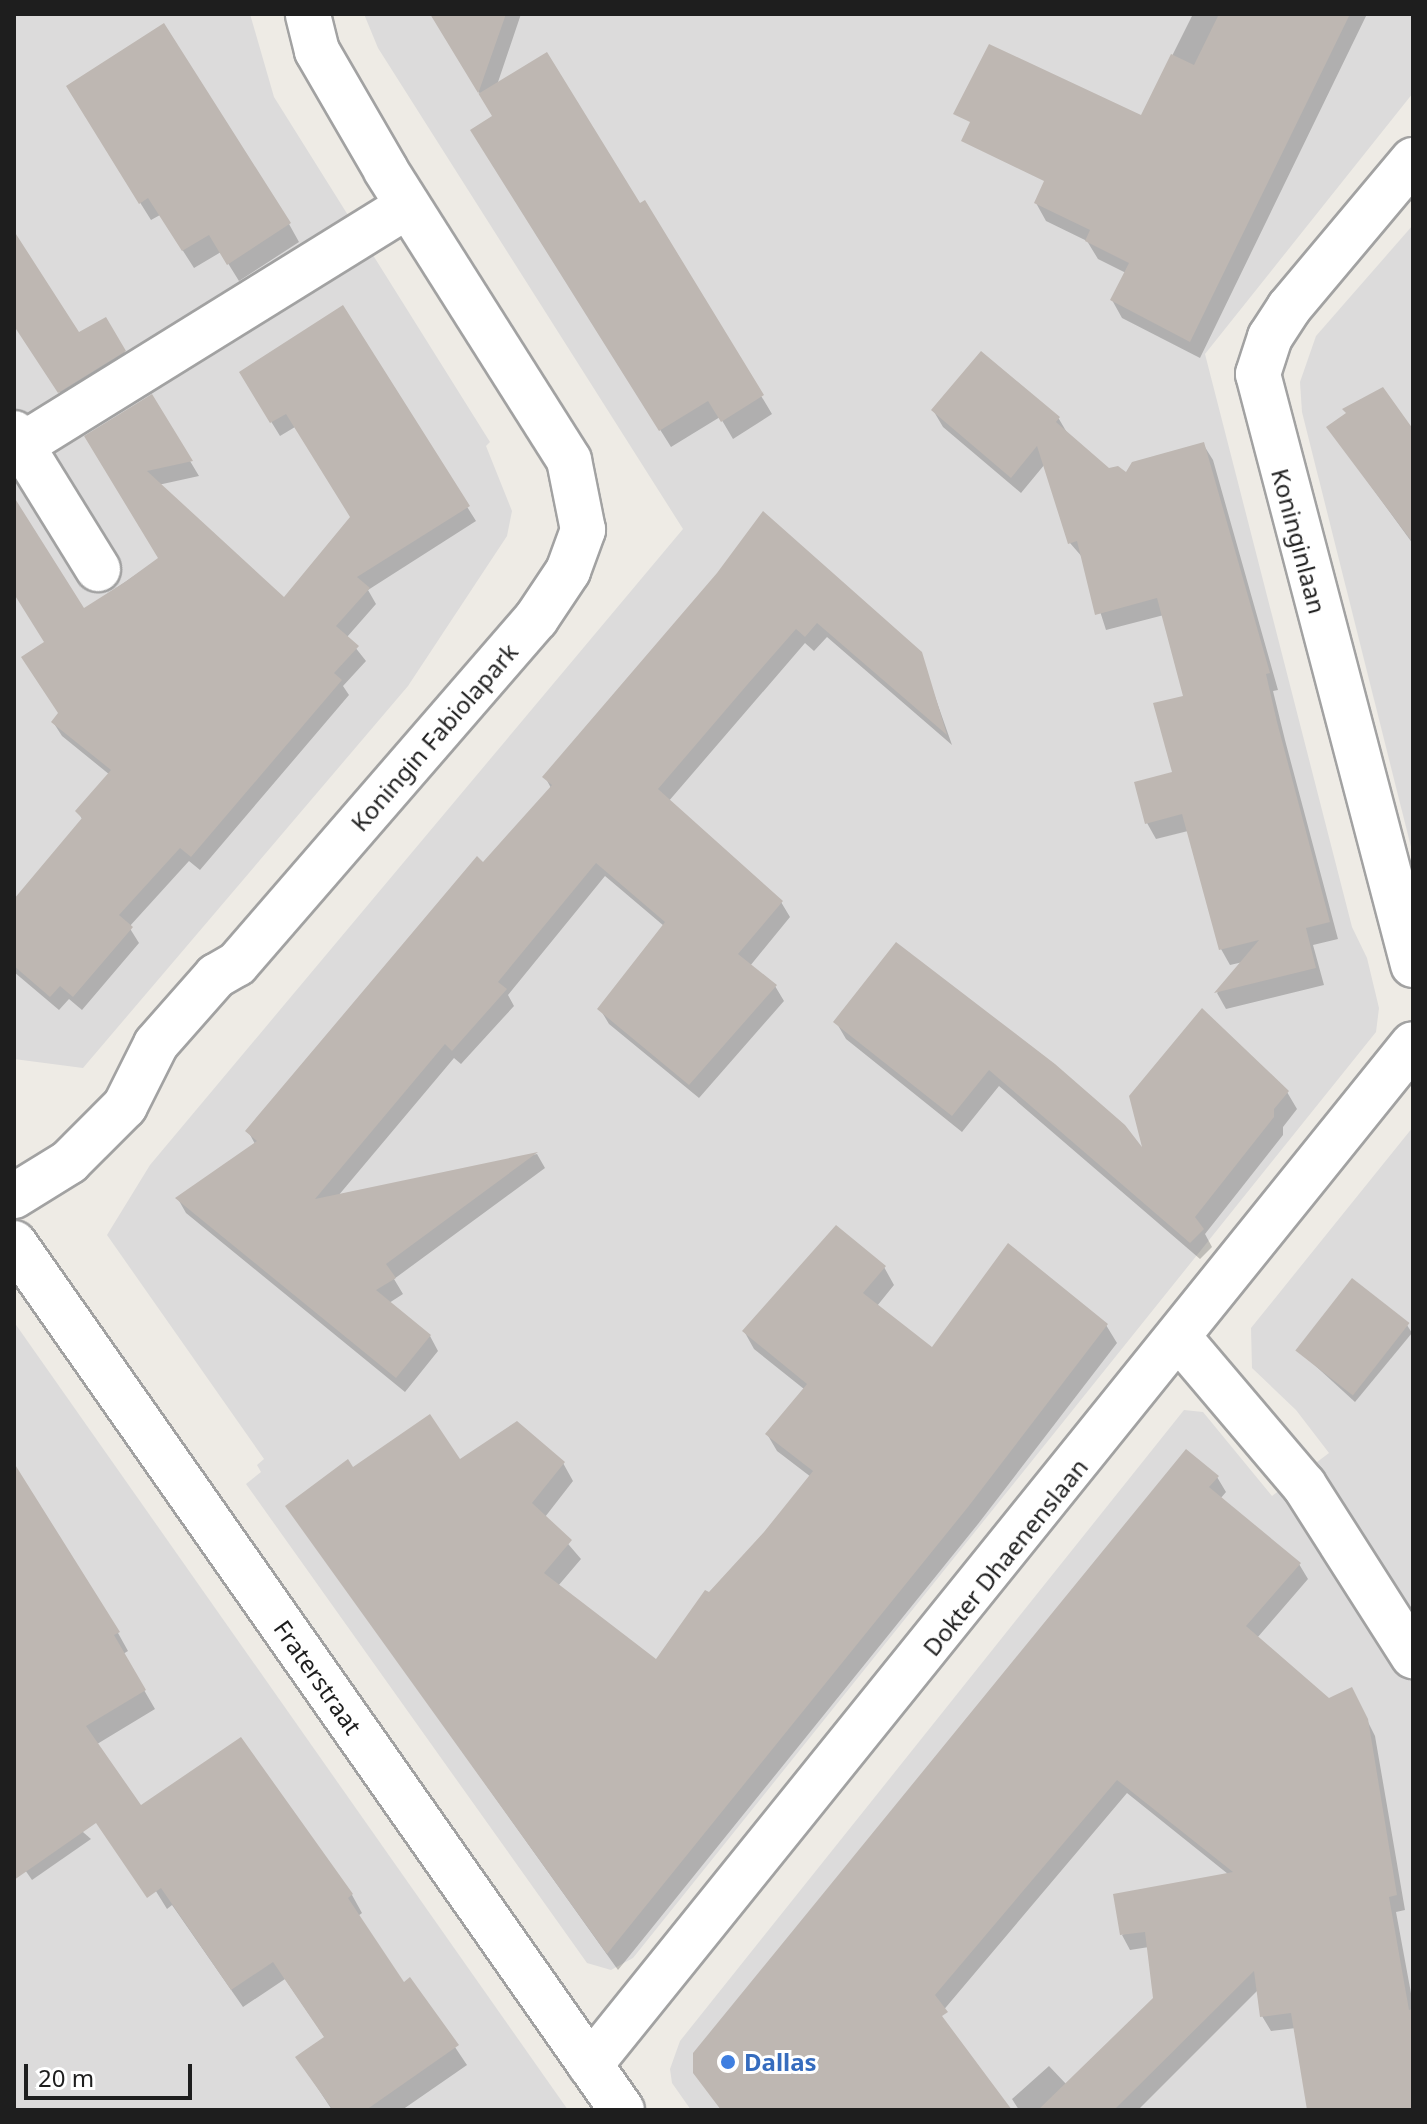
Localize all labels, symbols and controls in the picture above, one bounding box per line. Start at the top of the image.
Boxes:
street label: Koninginlaan [1266,465,1332,617]
street label: Koningin Fabiolapark [345,637,523,837]
street label: Dokter Dhaenenslaan [917,1453,1093,1661]
street label: Fraterstraat [268,1614,368,1740]
scale bar [28,2048,196,2098]
place label: Dallas [744,2048,817,2076]
marker: Dallas [719,2053,737,2071]
text: 20 m [38,2061,94,2094]

